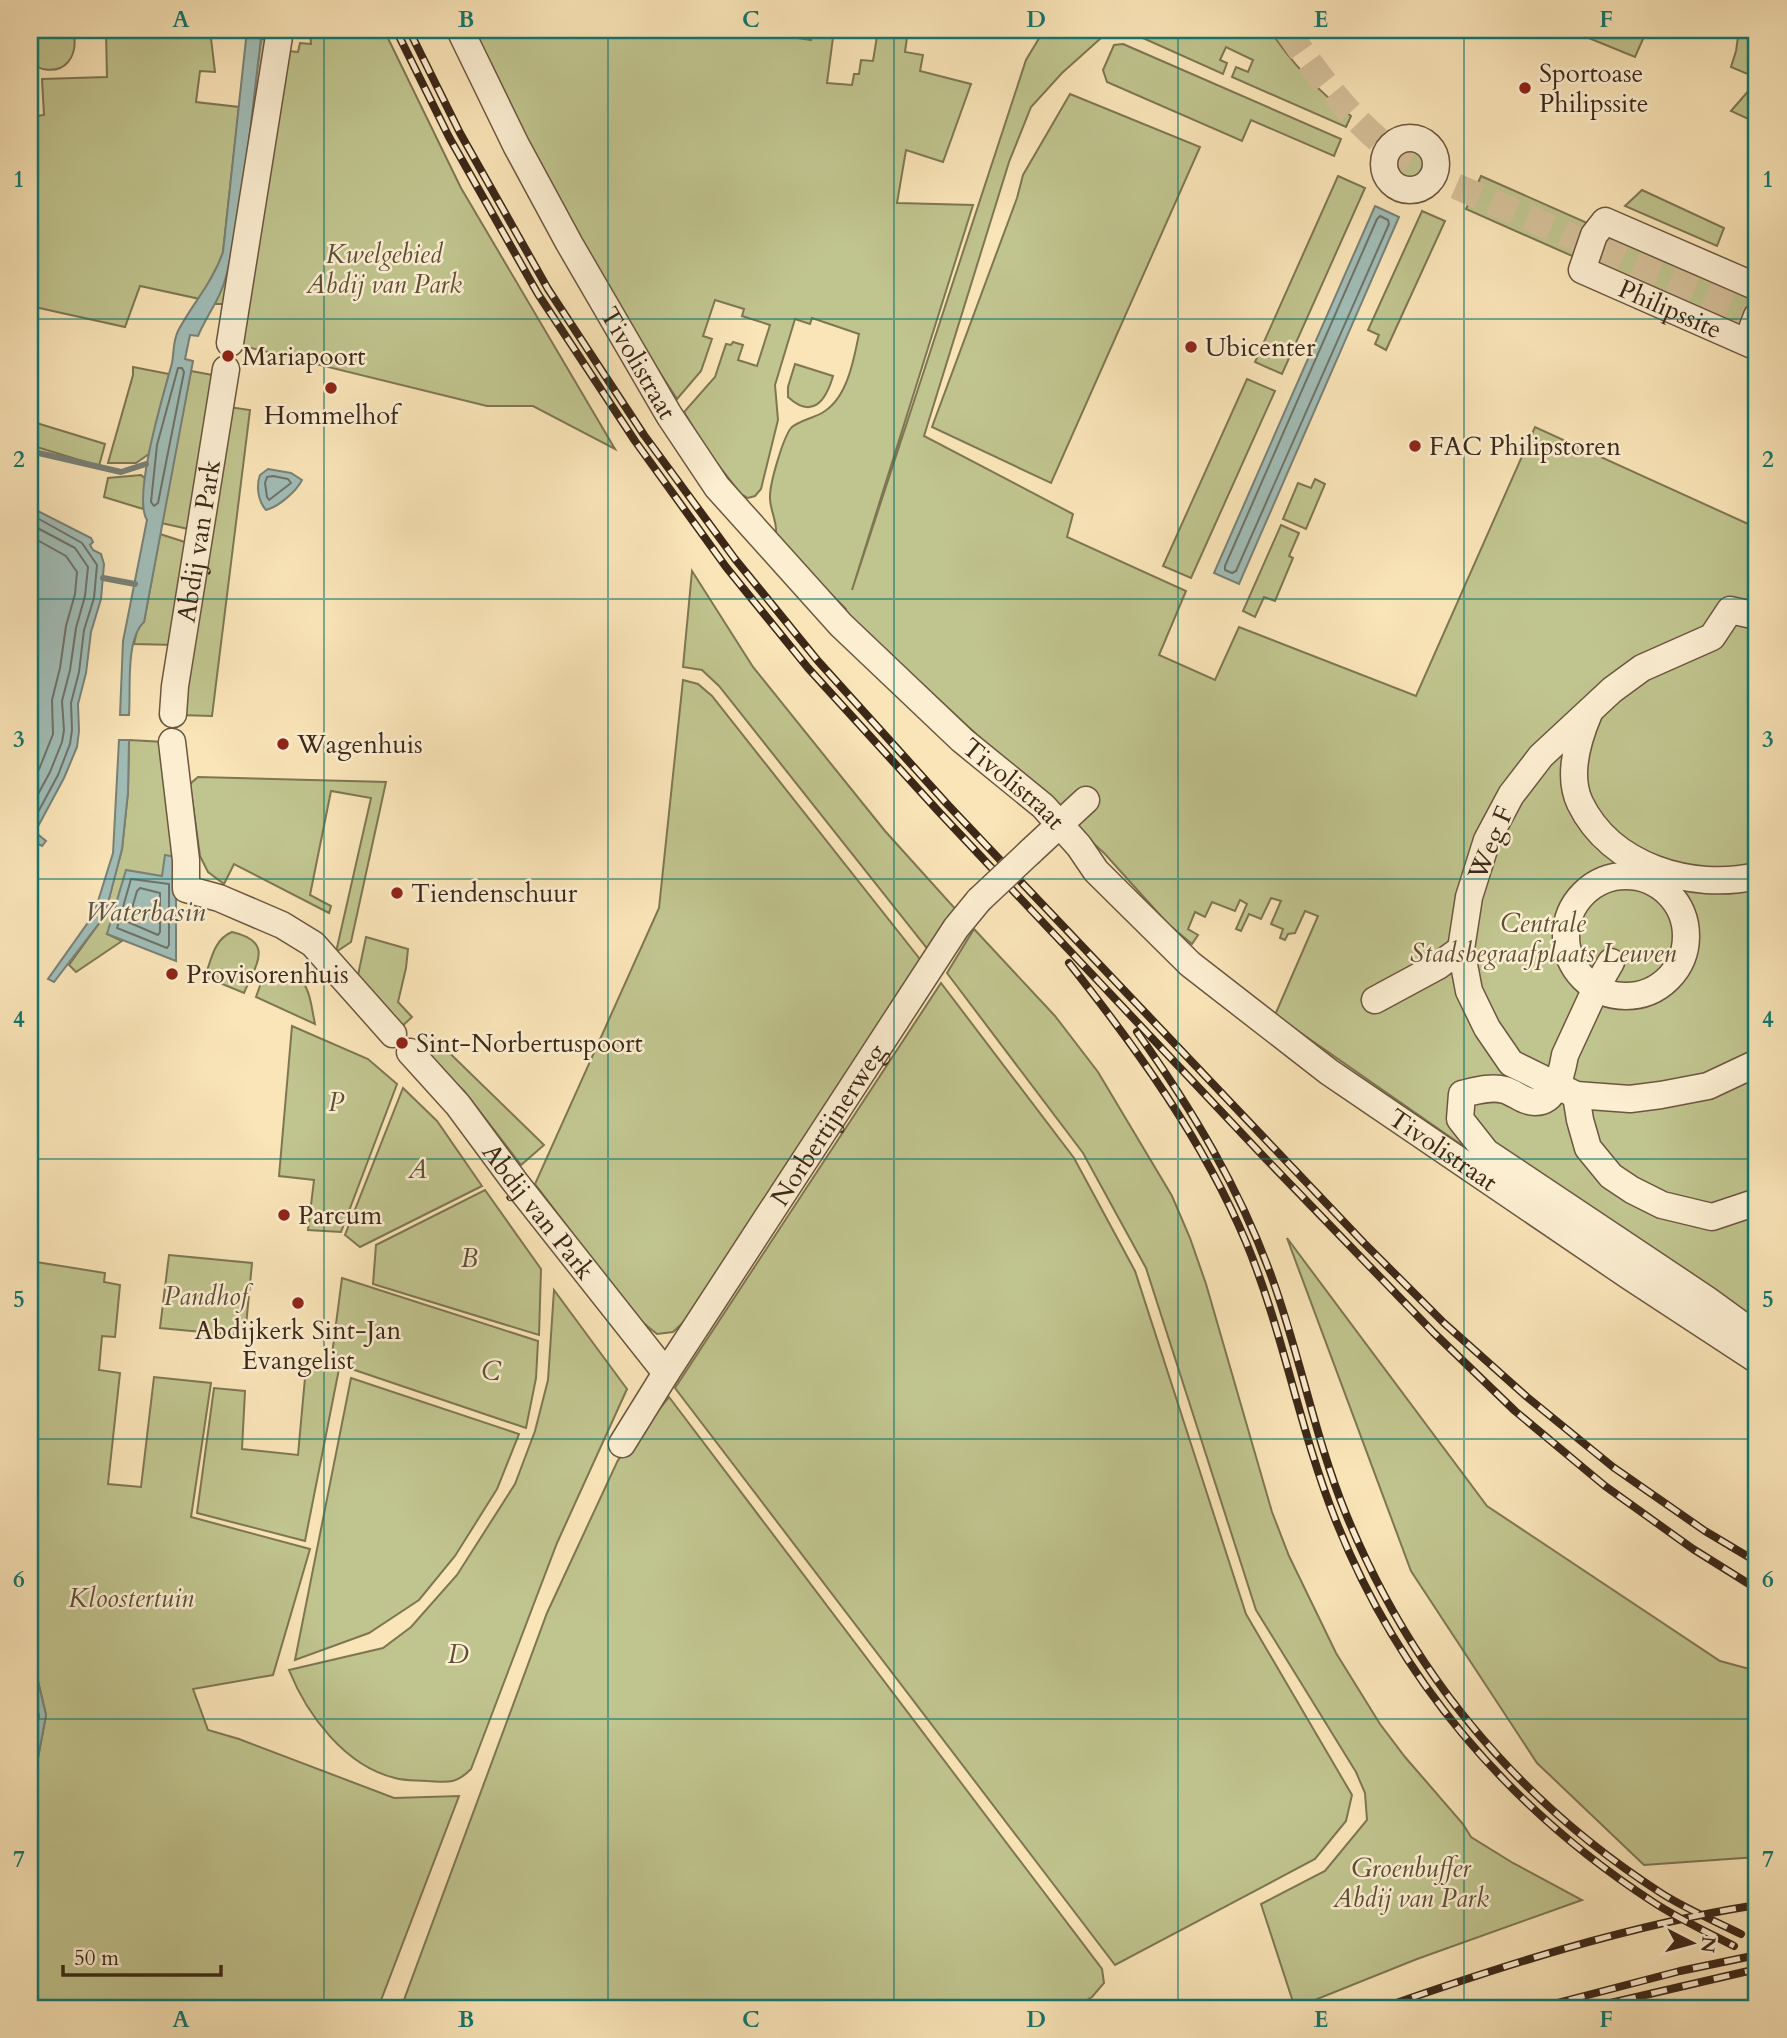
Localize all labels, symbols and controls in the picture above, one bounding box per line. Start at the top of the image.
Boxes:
text: A [172,4,190,35]
text: B [458,4,474,35]
text: C [742,4,760,35]
text: D [1026,4,1046,35]
text: E [1314,4,1328,35]
text: F [1599,4,1613,35]
place label: Sportoase Philipssite [1539,56,1648,121]
marker: Sportoase Philipssite [1517,80,1533,96]
text: 1 [13,164,25,195]
text: 1 [1762,164,1774,195]
park label: Kwelgebied Abdij van Park [305,237,462,302]
street label: Philipssite [1613,271,1727,347]
street label: Tivolistraat [592,300,685,426]
place label: Ubicenter [1205,330,1316,365]
place label: Mariapoort [242,339,365,374]
marker: Ubicenter [1183,339,1199,355]
marker: Mariapoort [220,348,236,364]
marker: Hommelhof [323,380,339,396]
place label: Hommelhof [264,398,402,433]
place label: FAC Philipstoren [1429,429,1621,464]
marker: FAC Philipstoren [1407,438,1423,454]
text: 2 [13,444,25,475]
text: 2 [1762,444,1774,475]
street label: Abdij van Park [168,457,229,625]
text: 3 [13,724,25,755]
text: 3 [1762,724,1774,755]
place label: Wagenhuis [296,727,423,762]
street label: Tivolistraat [955,730,1073,837]
marker: Wagenhuis [275,736,291,752]
street label: Weg F [1459,801,1522,886]
place label: Tiendenschuur [411,876,578,911]
marker: Tiendenschuur [389,885,405,901]
water label: Waterbasin [85,893,206,931]
park label: Centrale Stadsbegraafplaats Leuven [1410,906,1676,971]
place label: Provisorenhuis [186,957,349,992]
marker: Provisorenhuis [164,966,180,982]
text: 4 [13,1004,25,1035]
text: 4 [1762,1004,1774,1035]
place label: Sint-Norbertuspoort [416,1026,643,1061]
marker: Sint-Norbertuspoort [394,1035,410,1051]
street label: Norbertijnerweg [762,1036,894,1213]
park label: P [328,1085,345,1120]
street label: Tivolistraat [1382,1100,1504,1199]
street label: Abdij van Park [475,1136,603,1287]
park label: A [407,1152,428,1187]
place label: Parcum [298,1198,382,1233]
marker: Parcum [276,1207,292,1223]
park label: B [461,1241,478,1276]
park label: Pandhof [164,1279,253,1314]
text: 5 [13,1284,25,1315]
text: 5 [1762,1284,1774,1315]
marker: Abdijkerk Sint-Jan Evangelist [290,1295,306,1311]
place label: Abdijkerk Sint-Jan Evangelist [195,1313,402,1378]
park label: C [481,1354,502,1389]
text: 6 [13,1564,25,1595]
text: 6 [1762,1564,1774,1595]
park label: Kloostertuin [68,1581,194,1616]
park label: D [448,1637,469,1672]
text: 7 [13,1844,25,1875]
text: 7 [1762,1844,1774,1875]
park label: Groenbuffer Abdij van Park [1332,1851,1489,1916]
north arrow [1658,1909,1728,1979]
scale bar [63,1933,220,1977]
text: N [1694,1935,1722,1955]
text: 50 m [74,1944,119,1973]
text: A [172,2004,190,2035]
text: B [458,2004,474,2035]
text: C [742,2004,760,2035]
text: D [1026,2004,1046,2035]
text: E [1314,2004,1328,2035]
text: F [1599,2004,1613,2035]

